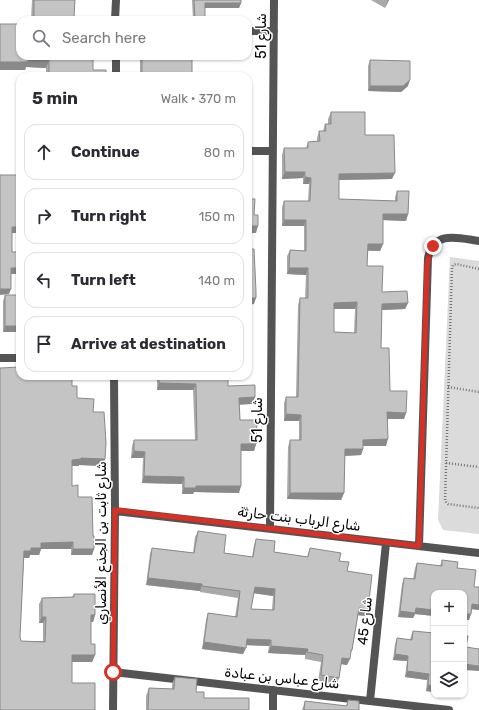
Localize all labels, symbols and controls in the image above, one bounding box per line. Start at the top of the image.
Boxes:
street label: شارع 51 [253,13,272,59]
search box [16,16,252,60]
icon: search [30,27,52,49]
text: Search here [62,29,146,47]
text: 5 min [32,88,78,108]
text: Walk · 370 m [161,91,236,106]
icon: ahead [33,141,55,163]
text: Continue [71,143,140,161]
text: 80 m [204,145,235,160]
icon: right [33,205,55,227]
text: Turn right [71,207,146,225]
text: 150 m [199,209,235,224]
route end [424,237,442,255]
icon: left [33,269,55,291]
text: Turn left [71,271,136,289]
text: 140 m [198,273,235,288]
icon: arrive [33,333,55,355]
text: Arrive at destination [71,335,226,353]
street label: شارع 51 [249,397,268,443]
street label: شارع ثابت بن الجذع الأنصاري [93,461,112,625]
street label: شارع الرباب بنت حارثة [236,503,362,537]
map controls [431,590,467,698]
button: + [431,590,467,626]
street label: شارع 45 [354,596,378,646]
button: − [431,626,467,662]
button: layers [431,662,467,698]
route start [104,663,122,681]
street label: شارع عباس بن عبادة [223,664,340,694]

